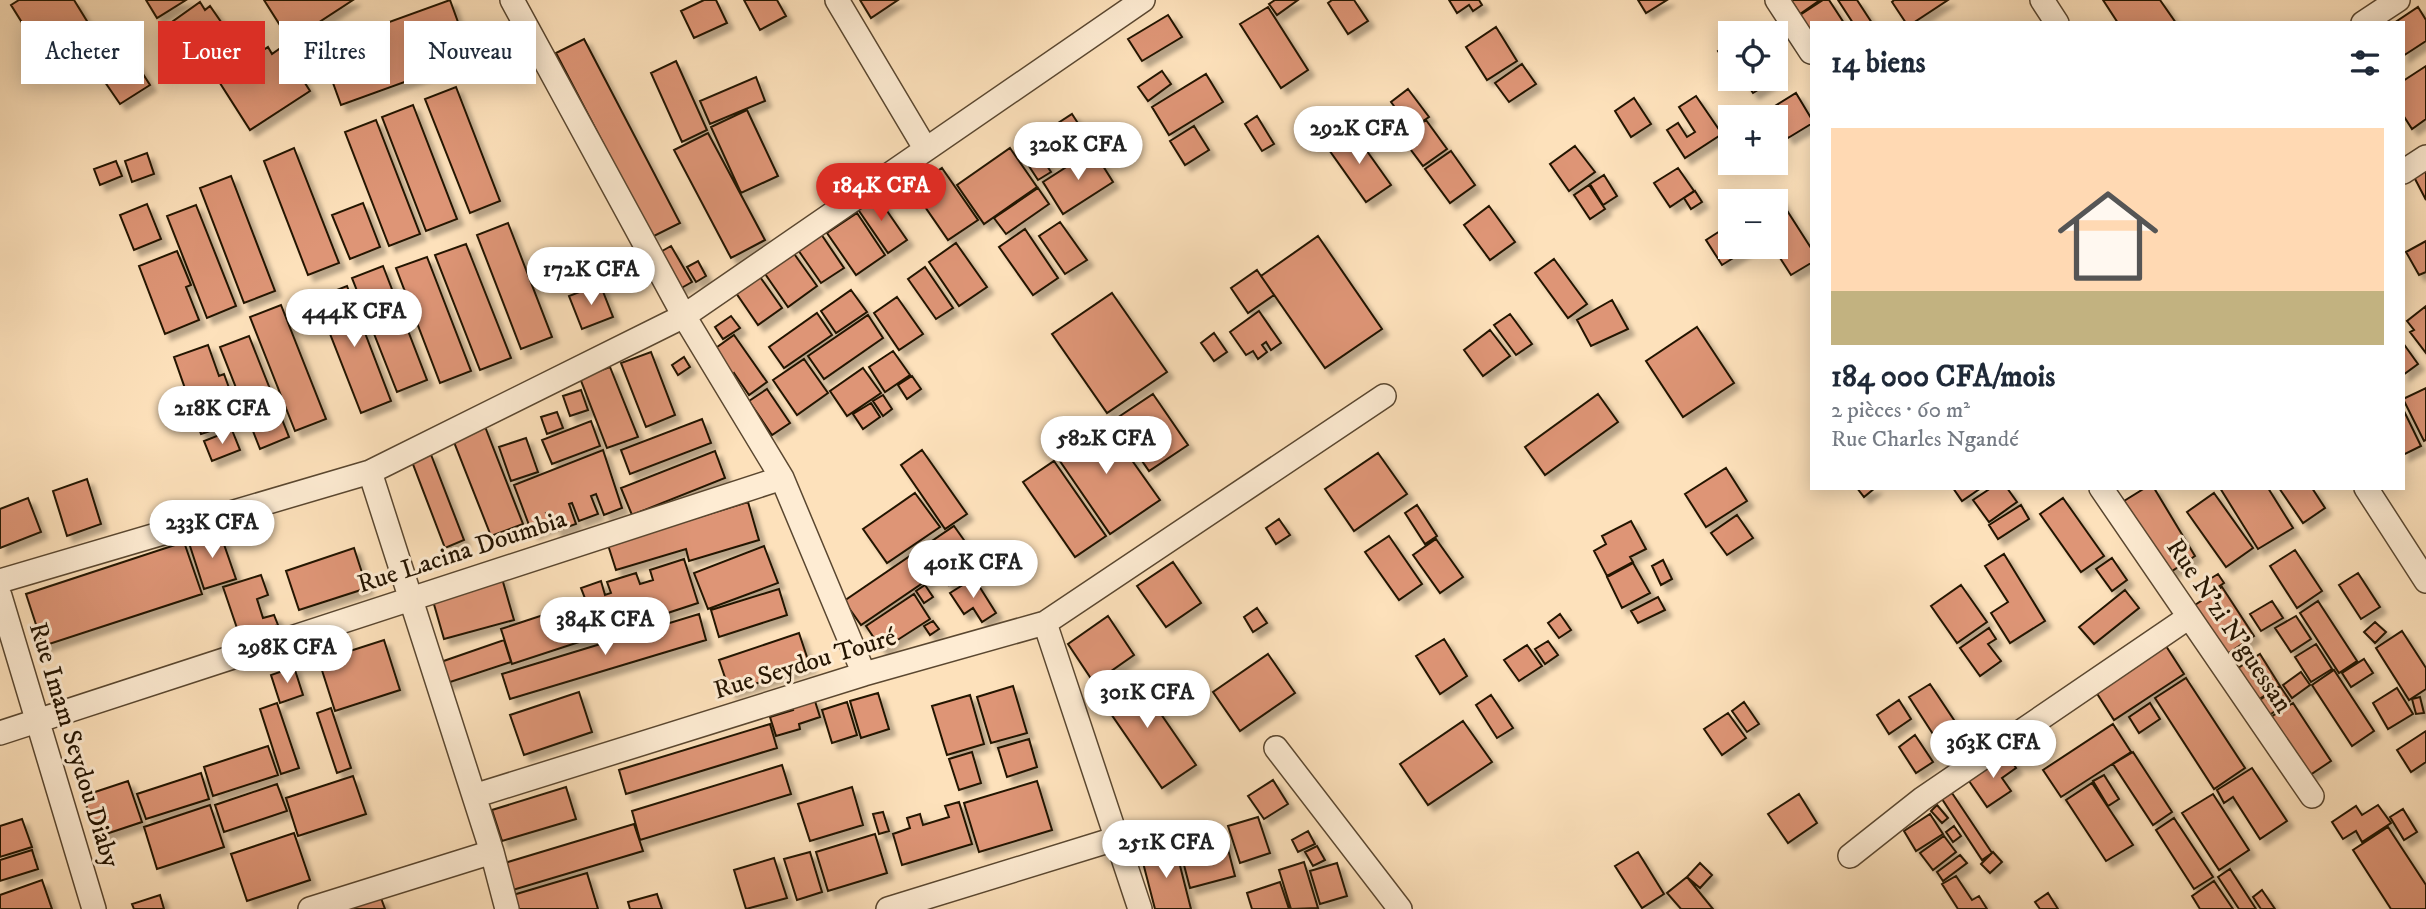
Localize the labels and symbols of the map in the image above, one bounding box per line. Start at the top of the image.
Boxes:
pin: 292K CFA [1287,106,1431,166]
pin: 320K CFA [1006,122,1150,182]
pin: 184K CFA [809,164,953,223]
pin: 172K CFA [519,247,663,307]
pin: 444K CFA [282,290,426,349]
pin: 218K CFA [150,386,294,446]
pin: 582K CFA [1034,416,1178,476]
pin: 233K CFA [140,500,284,560]
street label: Rue Lacina Doumbia [353,503,571,601]
street label: Rue N'zi N'guessan [2158,533,2300,720]
pin: 401K CFA [901,540,1045,600]
pin: 384K CFA [533,598,677,657]
street label: Rue Imam Seydou Diaby [21,618,127,872]
street label: Rue Seydou Touré [710,621,900,707]
pin: 298K CFA [215,626,359,685]
pin: 301K CFA [1075,670,1219,730]
pin: 363K CFA [1921,720,2065,780]
pin: 251K CFA [1094,820,1238,880]

